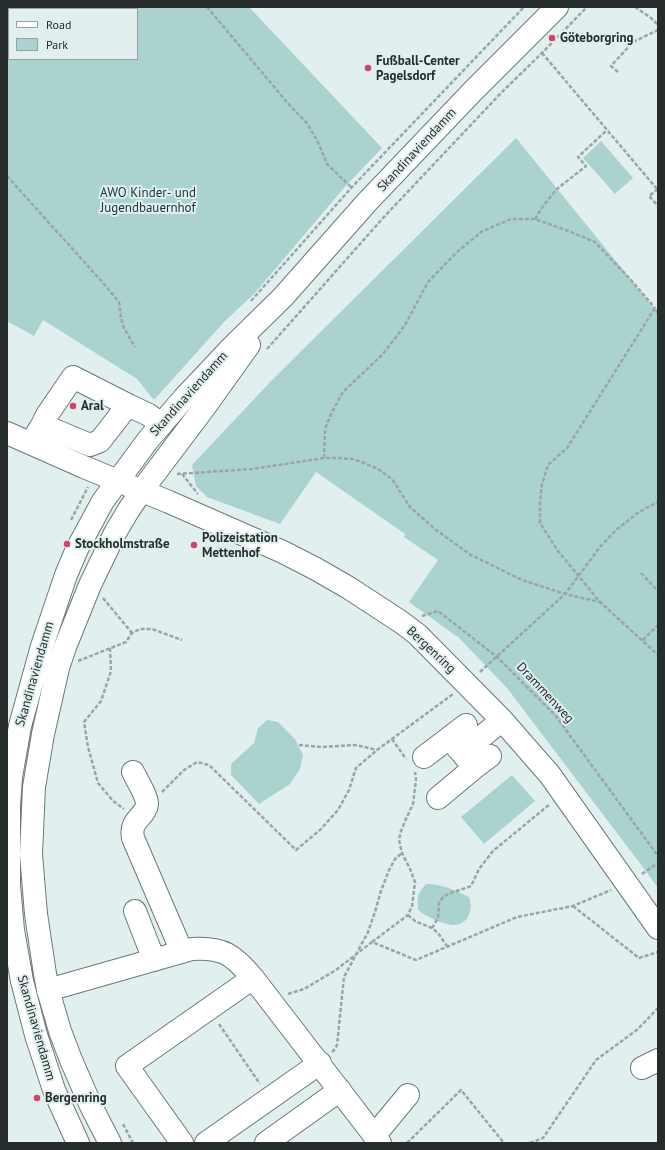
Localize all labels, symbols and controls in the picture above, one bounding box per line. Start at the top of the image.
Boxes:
legend [8,8,138,60]
text: Road [46,17,71,32]
place label: Göteborgring [560,30,634,46]
marker: Göteborgring [547,33,557,43]
text: Park [46,37,68,52]
place label: Fußball-Center Pagelsdorf [376,53,460,84]
marker: Fußball-Center Pagelsdorf [363,63,373,73]
street label: Skandinaviendamm [374,105,460,195]
park label: AWO Kinder- und Jugendbauernhof [100,185,196,216]
street label: Skandinaviendamm [147,348,231,440]
place label: Aral [81,398,104,414]
marker: Aral [68,401,78,411]
place label: Polizeistation Mettenhof [202,530,278,561]
place label: Stockholmstraße [75,536,170,552]
marker: Stockholmstraße [62,539,72,549]
marker: Polizeistation Mettenhof [189,540,199,550]
street label: Skandinaviendamm [13,620,57,728]
street label: Bergenring [403,623,459,677]
street label: Drammenweg [513,660,577,726]
street label: Skandinaviendamm [14,974,58,1082]
place label: Bergenring [45,1090,107,1106]
marker: Bergenring [32,1093,42,1103]

